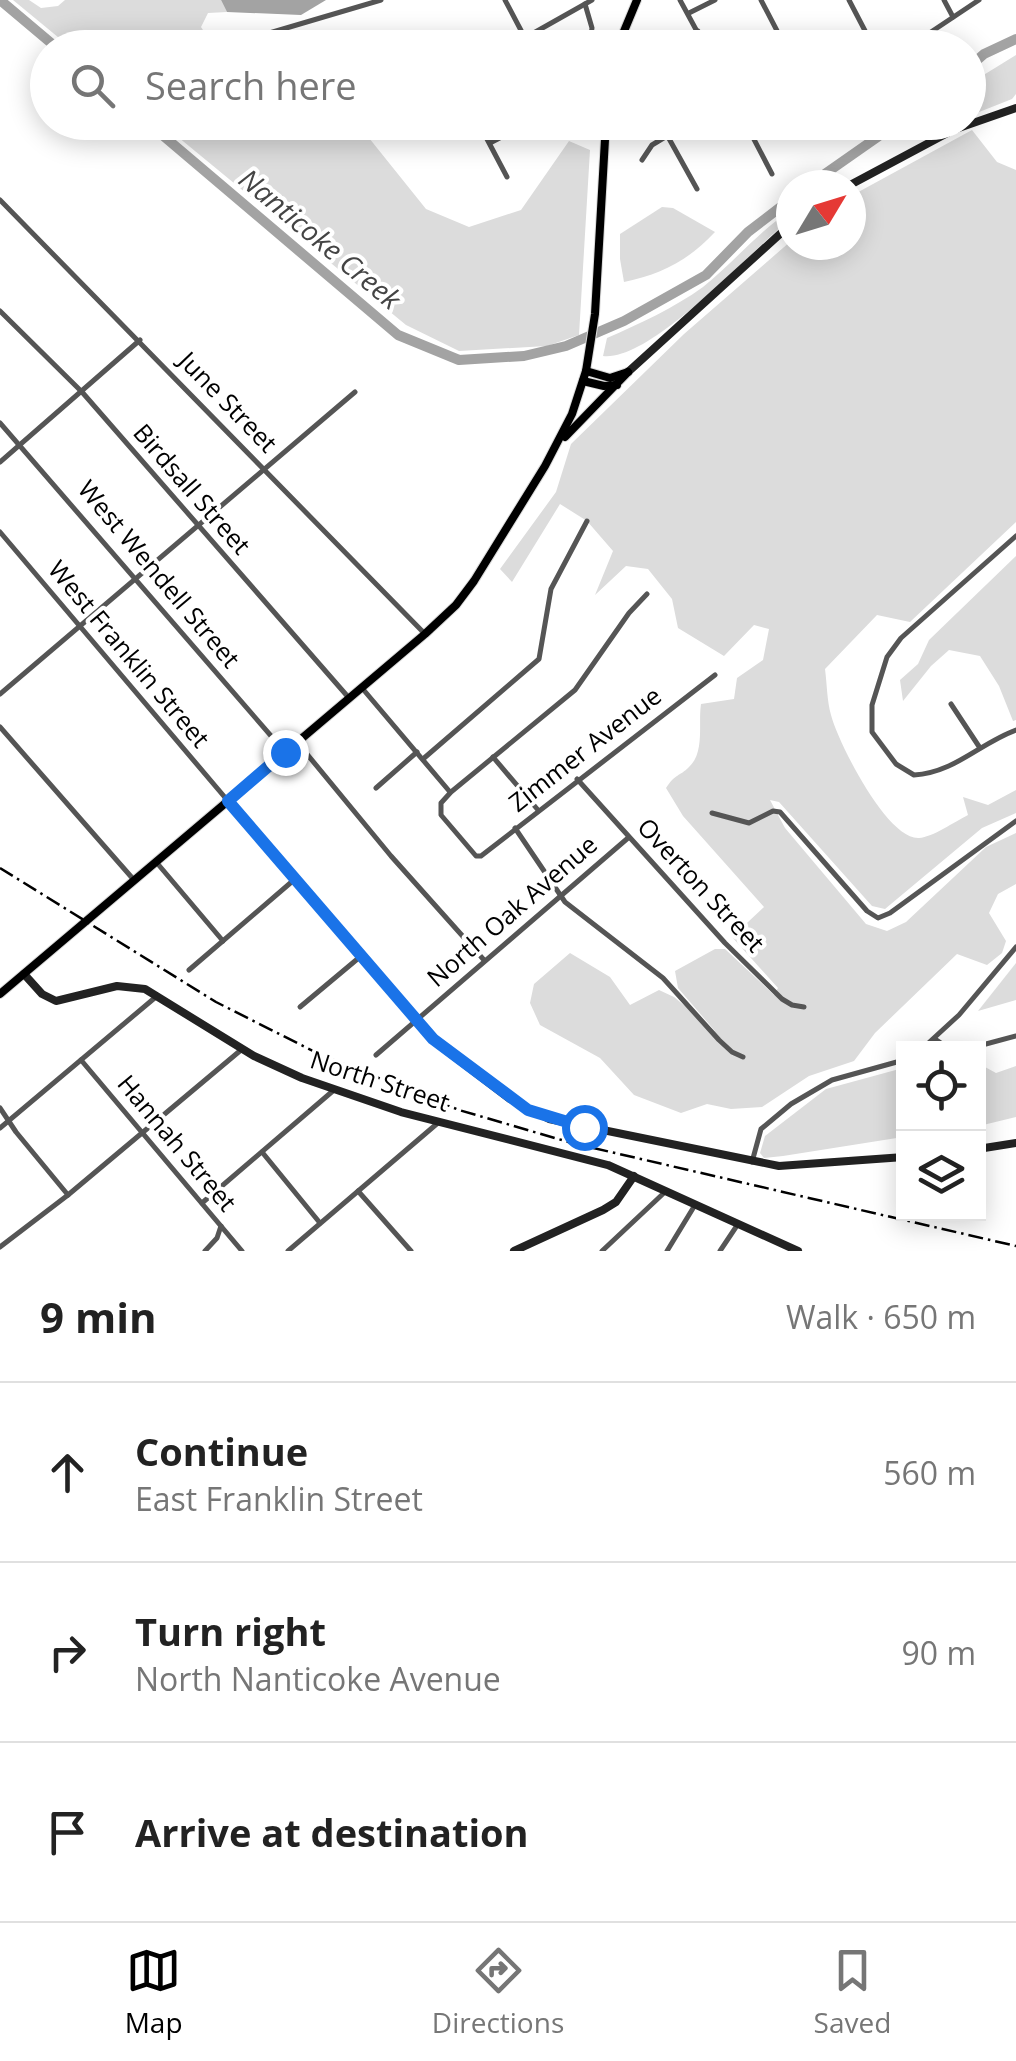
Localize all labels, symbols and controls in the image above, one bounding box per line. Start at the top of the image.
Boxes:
search box [30,30,986,140]
icon: search [65,58,120,113]
text: Search here [145,59,357,111]
water label: Nanticoke Creek [232,159,411,318]
north arrow [776,170,866,260]
street label: June Street [171,342,285,459]
street label: Birdsall Street [127,416,259,561]
street label: West Wendell Street [71,472,248,674]
street label: West Franklin Street [41,553,218,754]
street label: Zimmer Avenue [501,678,668,818]
route end [263,730,309,776]
street label: Overton Street [631,810,773,959]
street label: North Oak Avenue [419,827,604,994]
map controls [896,1041,986,1221]
button: locate [896,1041,986,1131]
street label: North Street [306,1042,454,1119]
street label: Hannah Street [111,1067,245,1218]
route start [562,1105,608,1151]
button: layers [896,1131,986,1221]
text: 9 min [40,1288,157,1345]
text: Walk · 650 m [786,1295,976,1338]
text: Continue [135,1425,308,1477]
icon: ahead [40,1445,95,1500]
text: 560 m [883,1451,976,1494]
text: East Franklin Street [135,1477,423,1520]
text: Turn right [135,1605,326,1657]
icon: right [40,1625,95,1680]
text: 90 m [901,1631,976,1674]
text: North Nanticoke Avenue [135,1657,501,1700]
icon: arrive [40,1805,95,1860]
text: Arrive at destination [135,1806,529,1858]
tab: Map [125,1943,183,2041]
tab: Directions [432,1943,564,2041]
tab: Saved [814,1943,891,2041]

